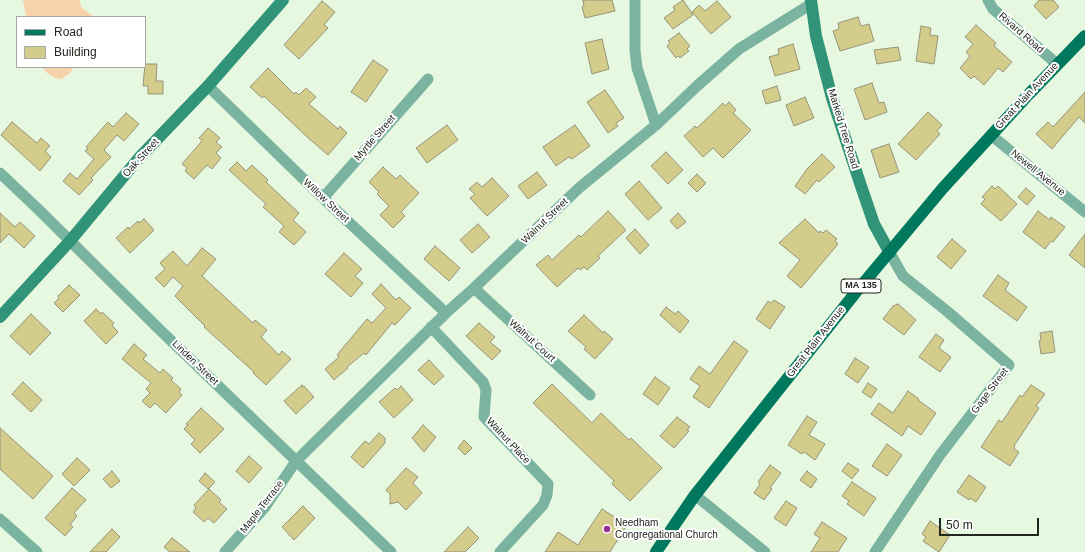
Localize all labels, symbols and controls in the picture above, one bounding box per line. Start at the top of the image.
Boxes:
street label: Rivard Road [996,10,1046,56]
legend [16,16,146,68]
text: Road [54,25,83,39]
text: Building [54,45,97,59]
street label: Great Plain Avenue [993,60,1061,132]
street label: Marked Tree Road [825,88,861,170]
street label: Myrtle Street [352,113,398,163]
street label: Oak Street [121,136,161,180]
street label: Newell Avenue [1008,147,1068,199]
street label: Willow Street [301,177,351,225]
street label: Walnut Street [519,196,571,246]
road number: MA 135 [841,279,881,293]
street label: Great Plain Avenue [785,304,847,380]
street label: Walnut Court [506,317,558,365]
street label: Linden Street [169,338,221,388]
street label: Gage Street [969,366,1011,416]
street label: Walnut Place [484,415,532,467]
street label: Maple Terrace [238,478,286,536]
scale bar [941,510,1041,536]
place label: Needham Congregational Church [615,517,718,540]
text: 50 m [946,518,973,532]
marker: Needham Congregational Church [602,524,612,534]

